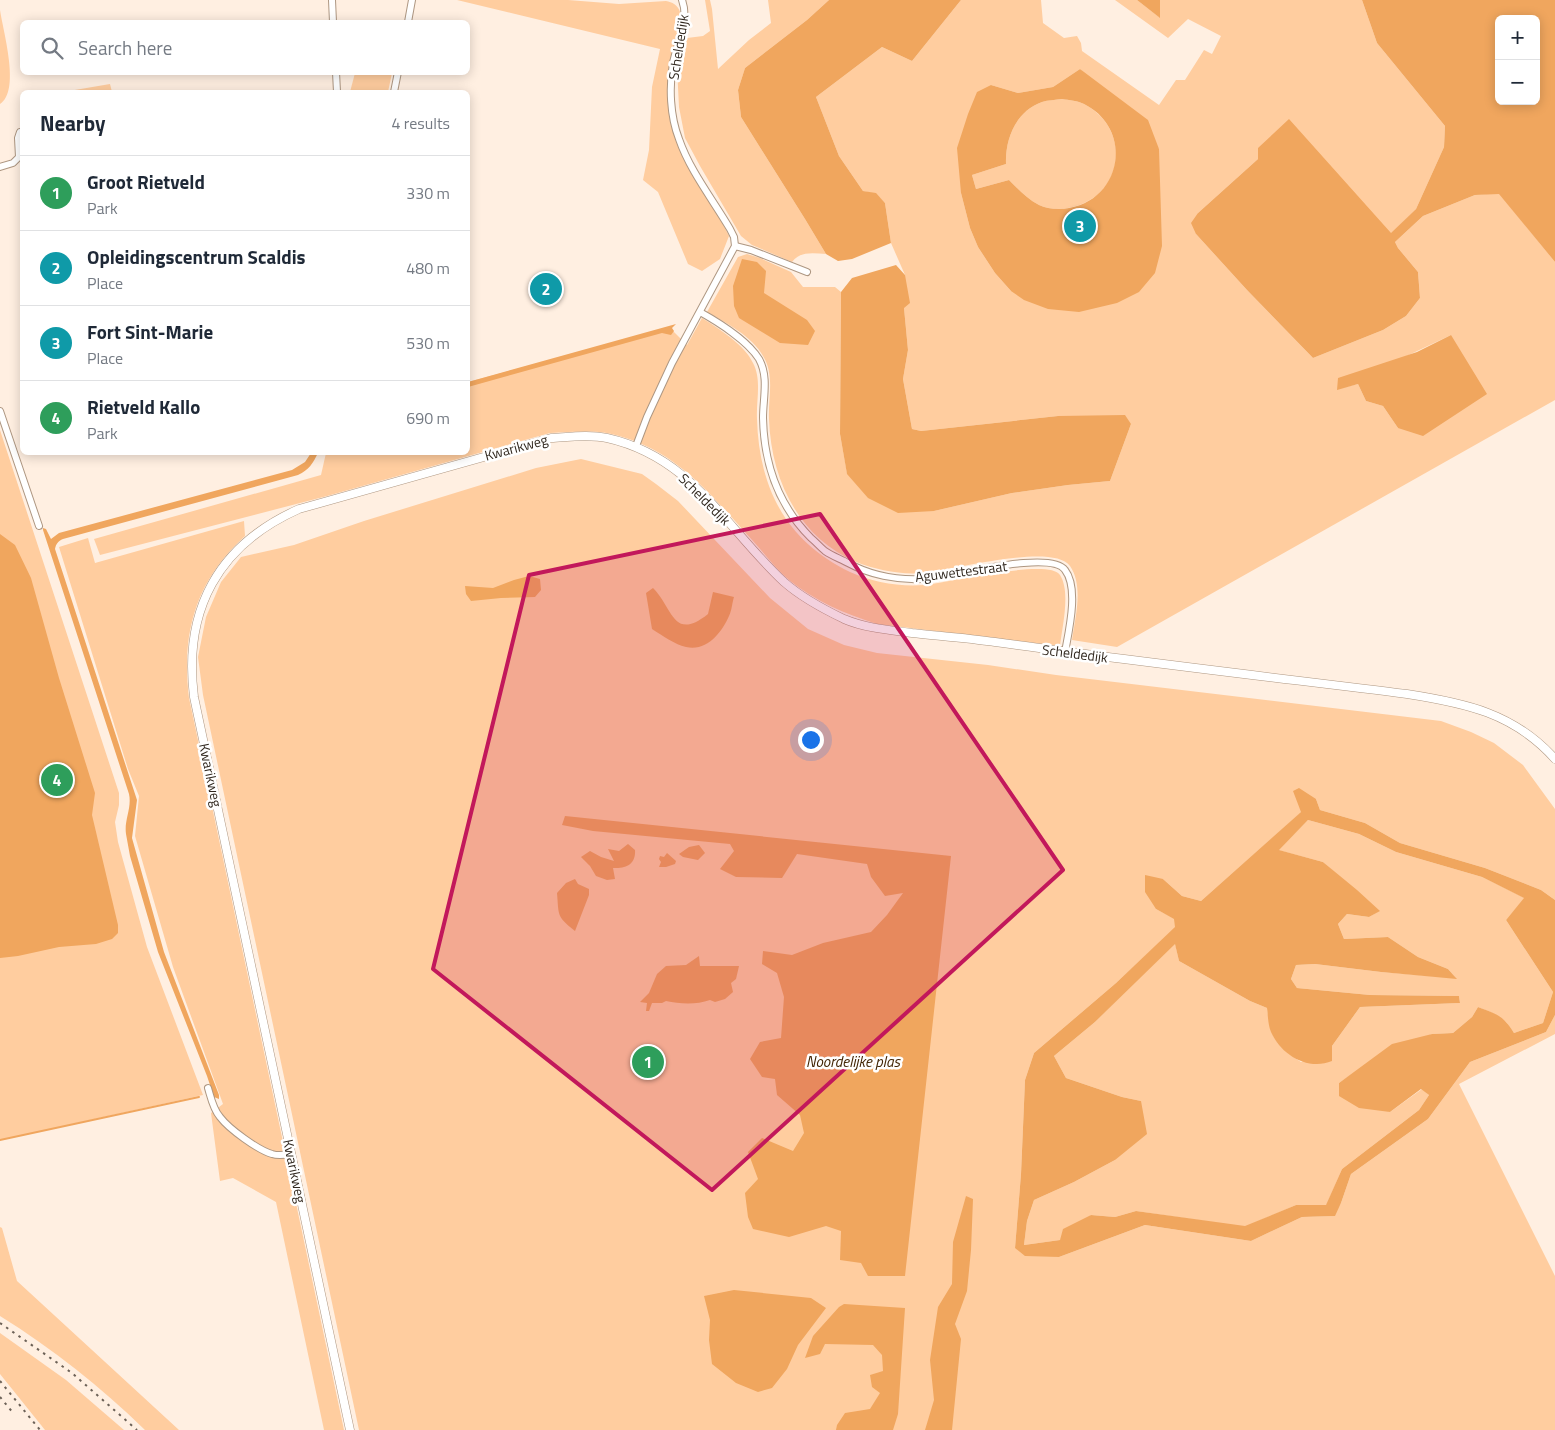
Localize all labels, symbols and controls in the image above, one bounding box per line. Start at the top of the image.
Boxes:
street label: Scheldedijk [662,12,694,81]
map controls [1495,15,1540,105]
button: + [1495,15,1540,60]
search box [20,20,470,75]
text: Search here [78,33,172,62]
icon: search [38,34,66,62]
button: − [1495,60,1540,105]
text: Nearby [40,107,105,139]
text: 4 results [391,111,450,135]
text: Groot Rietveld [87,167,205,196]
text: 1 [52,181,60,205]
text: 330 m [406,181,450,205]
text: Park [87,196,118,220]
pin: 3 [1064,207,1096,245]
text: Opleidingscentrum Scaldis [87,242,306,271]
text: 2 [52,256,60,280]
text: 480 m [406,256,450,280]
pin: 2 [530,270,562,308]
text: Place [87,271,123,295]
text: Fort Sint-Marie [87,317,213,346]
text: 3 [52,331,60,355]
text: 530 m [406,331,450,355]
text: Place [87,346,123,370]
text: Rietveld Kallo [87,392,200,421]
text: 4 [52,406,60,430]
text: 690 m [406,406,450,430]
text: Park [87,421,118,445]
street label: Kwarikweg [482,428,550,466]
street label: Scheldedijk [674,468,736,530]
street label: Aguwettestraat [914,555,1008,587]
street label: Scheldedijk [1041,639,1109,667]
your location [798,727,824,753]
street label: Kwarikweg [194,741,228,809]
pin: 4 [41,761,73,799]
pin: 1 [632,1043,664,1081]
water label: Noordelijke plas [806,1050,902,1073]
street label: Kwarikweg [278,1137,312,1205]

